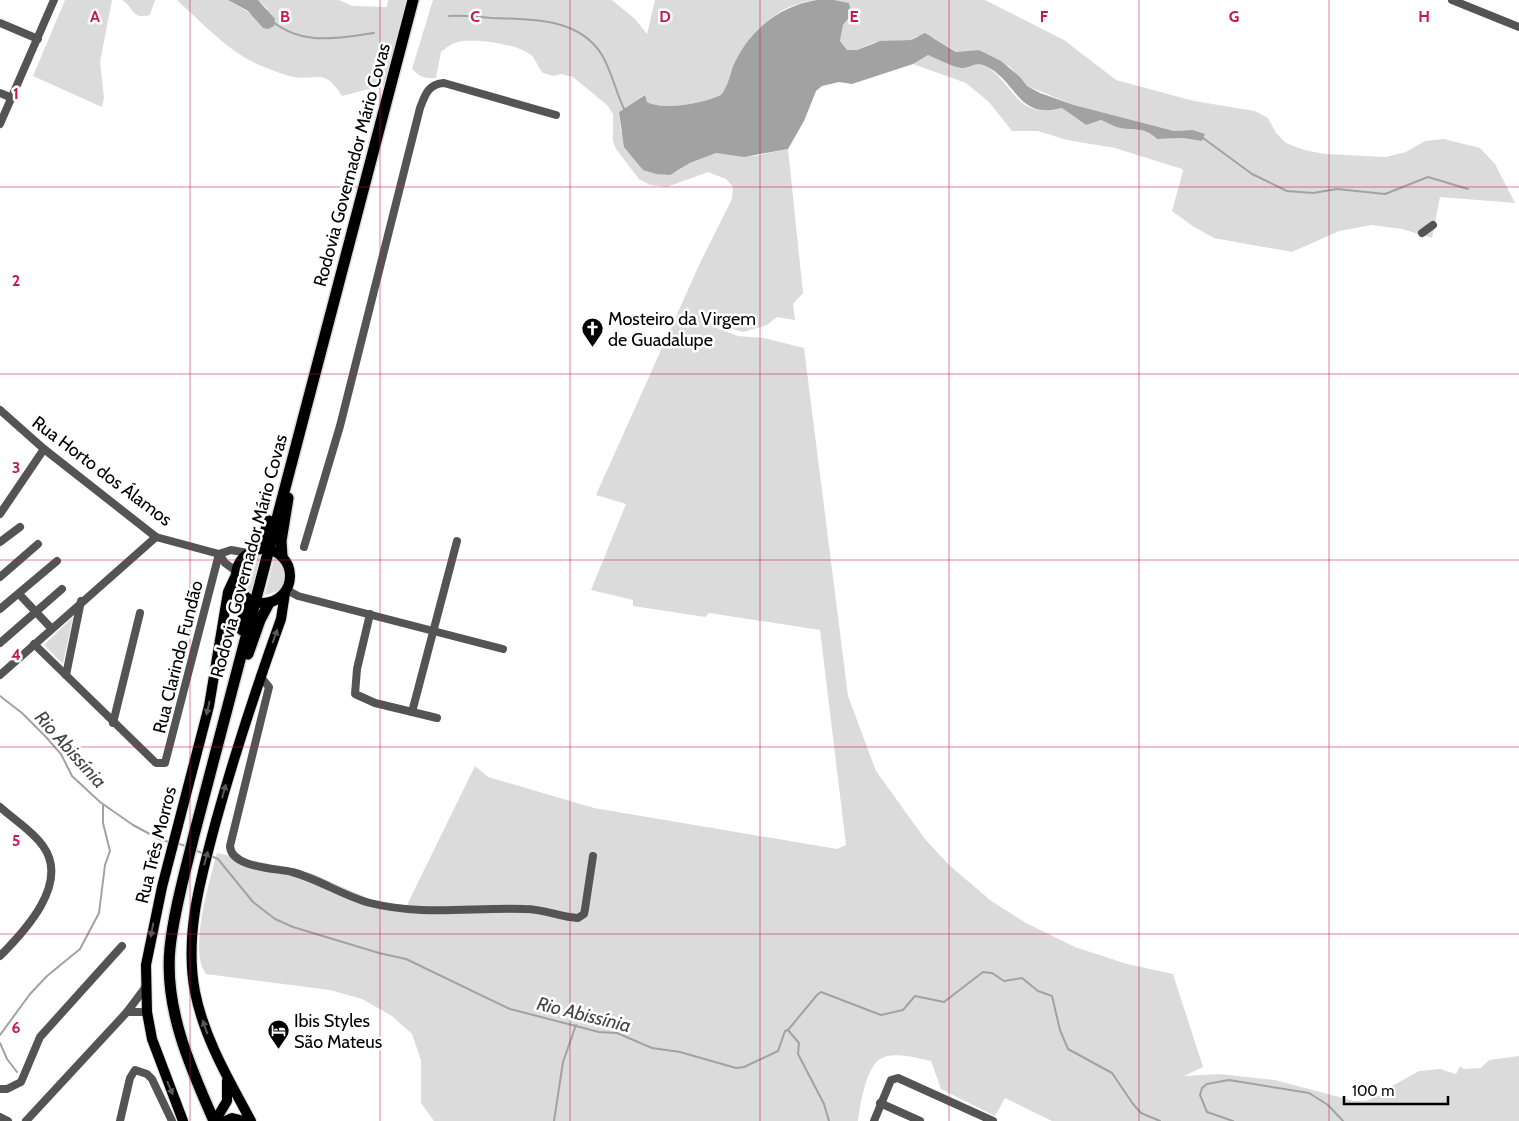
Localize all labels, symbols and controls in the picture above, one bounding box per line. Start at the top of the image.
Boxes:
text: A [90,7,100,26]
text: B [280,7,290,26]
text: C [470,7,480,26]
text: D [659,7,671,26]
text: E [849,7,859,26]
text: F [1040,7,1049,26]
text: G [1229,7,1239,26]
text: H [1418,7,1430,26]
street label: Rodovia Governador Mário Covas [309,41,395,289]
text: 1 [13,84,19,103]
text: 2 [12,271,20,290]
place label: Mosteiro da Virgem de Guadalupe [608,308,756,351]
church icon: Mosteiro da Virgem de Guadalupe [580,317,604,348]
street label: Rua Horto dos Álamos [28,411,176,531]
street label: Rodovia Governador Mário Covas [206,432,292,680]
text: 3 [12,458,20,477]
street label: Rua Clarindo Fundão [148,578,208,736]
one-way arrow [272,629,279,644]
text: 4 [11,645,21,664]
one-way arrow [204,700,212,716]
water label: Rio Abissínia [30,706,111,793]
one-way arrow [221,783,229,798]
street label: Rua Três Morros [131,784,181,906]
text: 5 [12,831,20,850]
one-way arrow [202,850,210,865]
one-way arrow [148,922,156,937]
water label: Rio Abissínia [535,992,633,1037]
place label: Ibis Styles São Mateus [294,1010,382,1053]
text: 6 [12,1018,21,1037]
hotel icon: Ibis Styles São Mateus [266,1019,290,1050]
one-way arrow [201,1020,209,1035]
scale bar [1344,1074,1448,1106]
one-way arrow [167,1081,175,1095]
text: 100 m [1352,1082,1394,1100]

